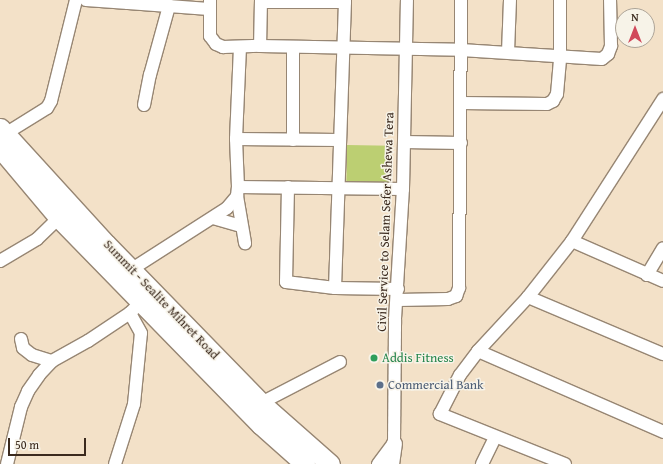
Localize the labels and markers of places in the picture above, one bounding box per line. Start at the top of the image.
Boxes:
place label: Addis Fitness [382,350,454,366]
marker: Addis Fitness [369,353,379,363]
place label: Commercial Bank [388,377,484,393]
marker: Commercial Bank [375,380,385,390]

